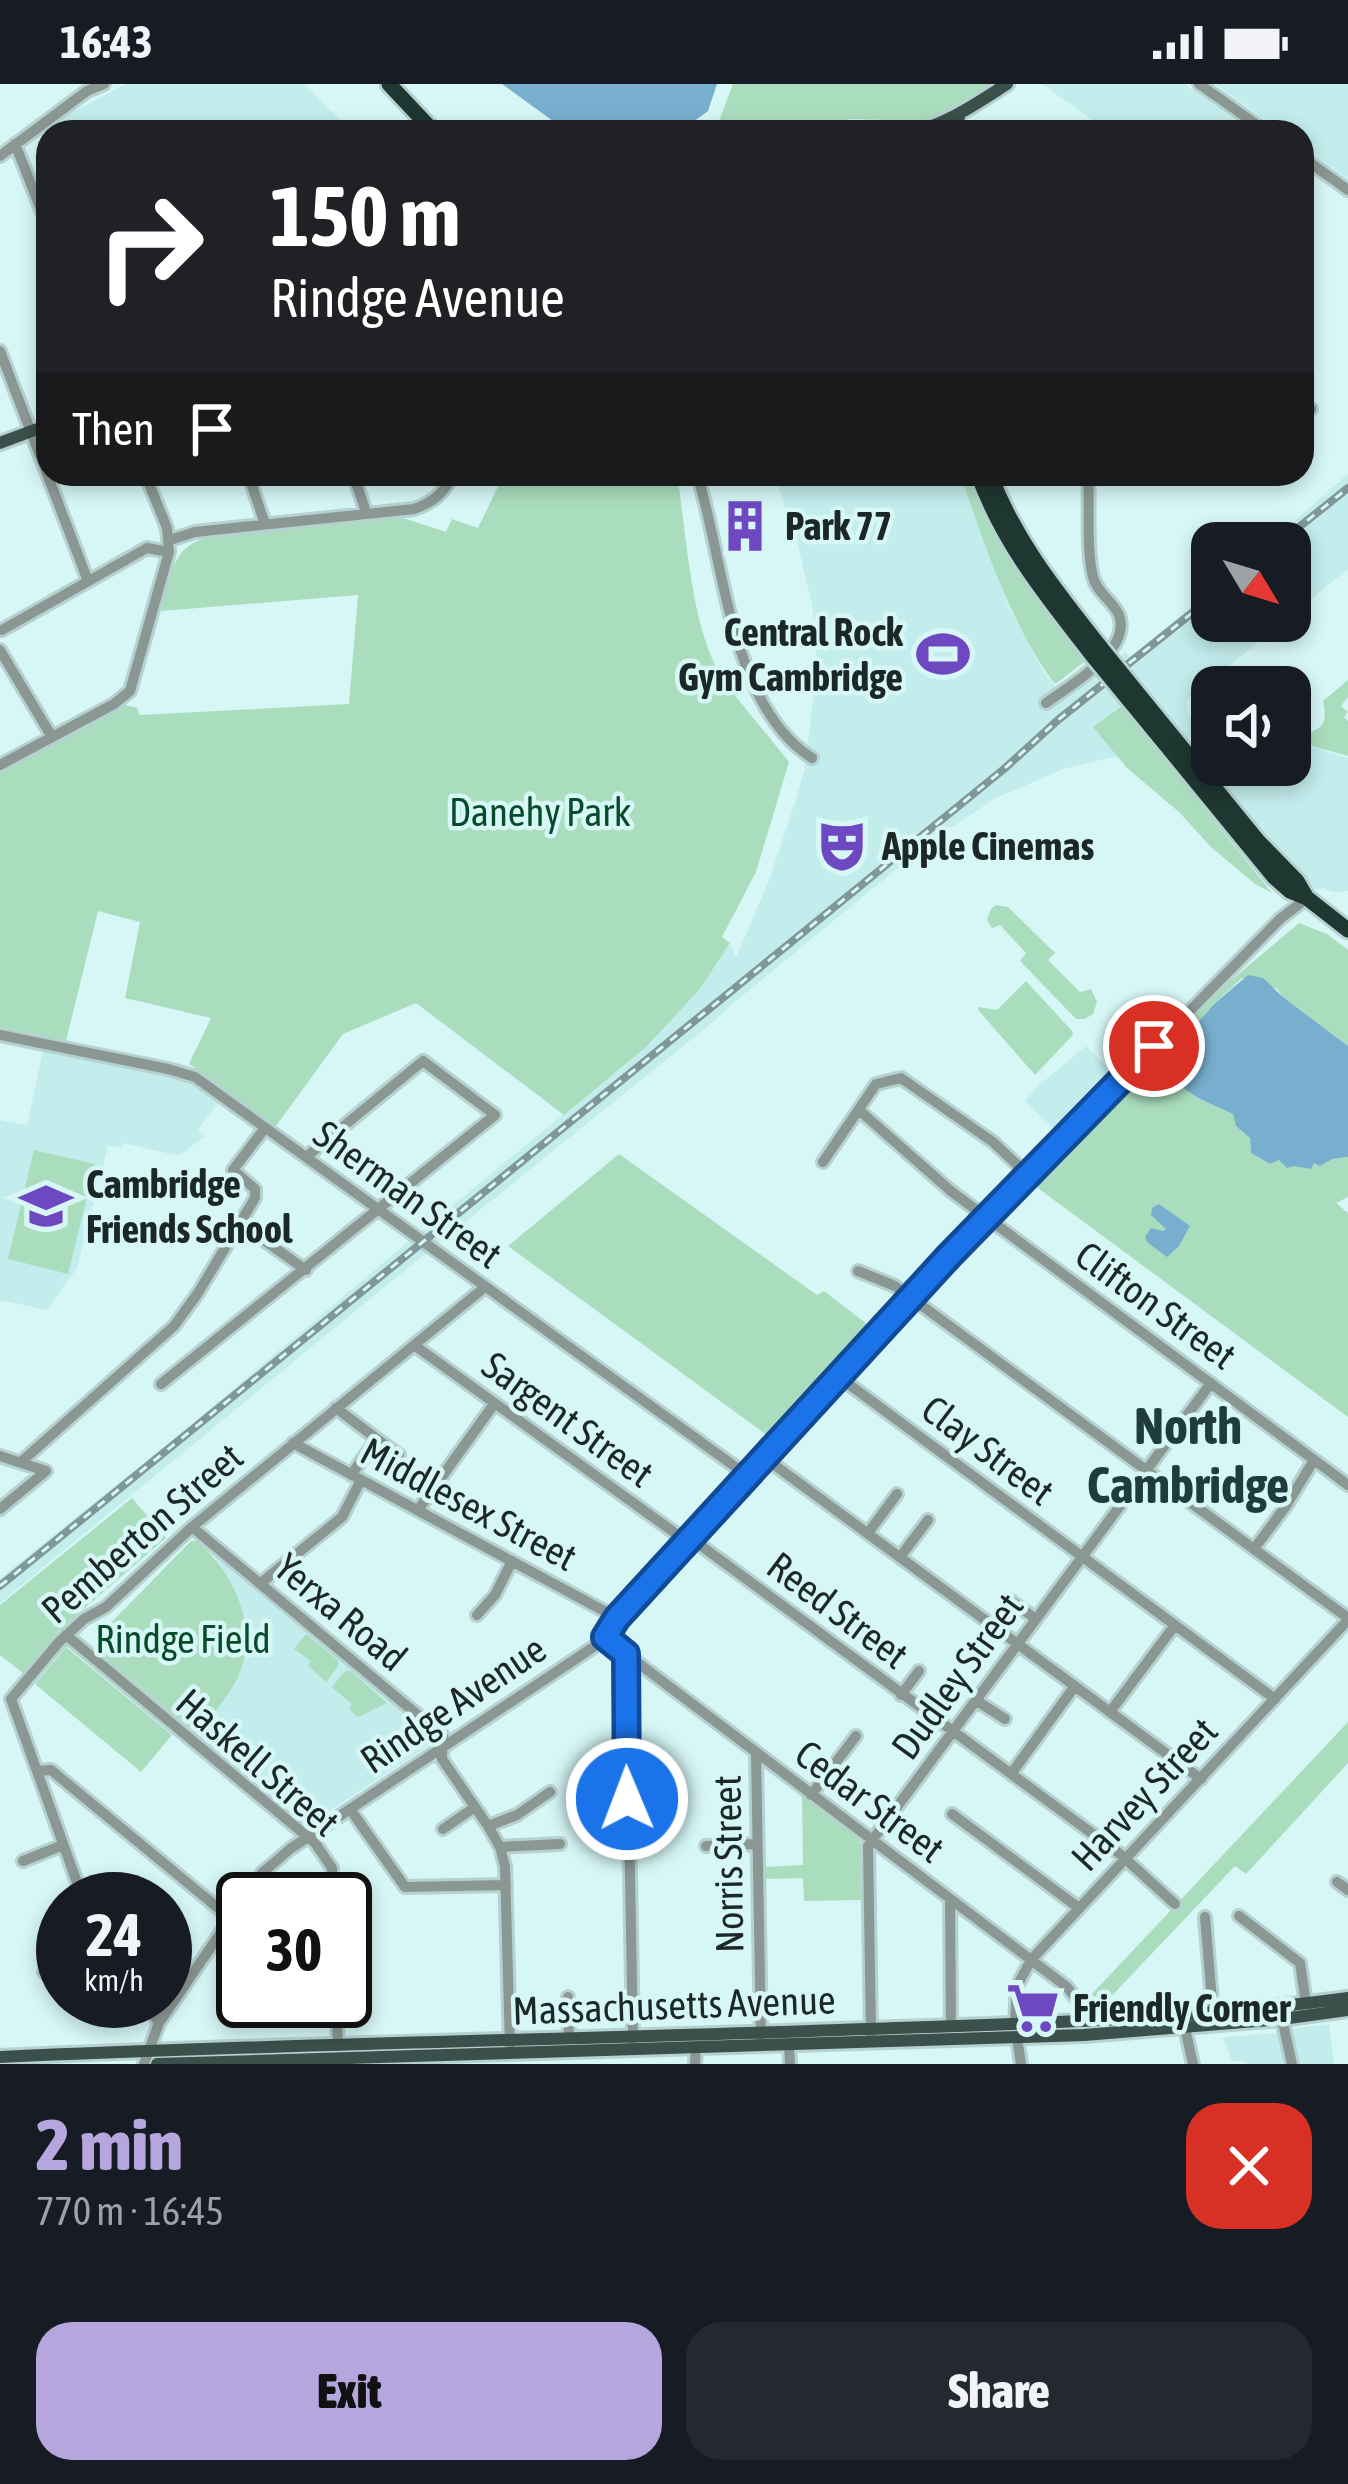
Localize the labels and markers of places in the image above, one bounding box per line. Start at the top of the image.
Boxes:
building icon: Park 77 [716,497,774,555]
place label: Park 77 [785,504,892,548]
place label: Central Rock Gym Cambridge [678,610,904,699]
sports icon: Central Rock Gym Cambridge [914,625,972,683]
theatre icon: Apple Cinemas [813,817,871,875]
place label: Apple Cinemas [881,824,1094,868]
pin [1103,995,1205,1097]
place label: Cambridge Friends School [86,1162,293,1251]
school or university icon: Cambridge Friends School [17,1177,75,1235]
supermarket icon: Friendly Corner [1004,1979,1062,2037]
place label: Friendly Corner [1073,1986,1292,2030]

